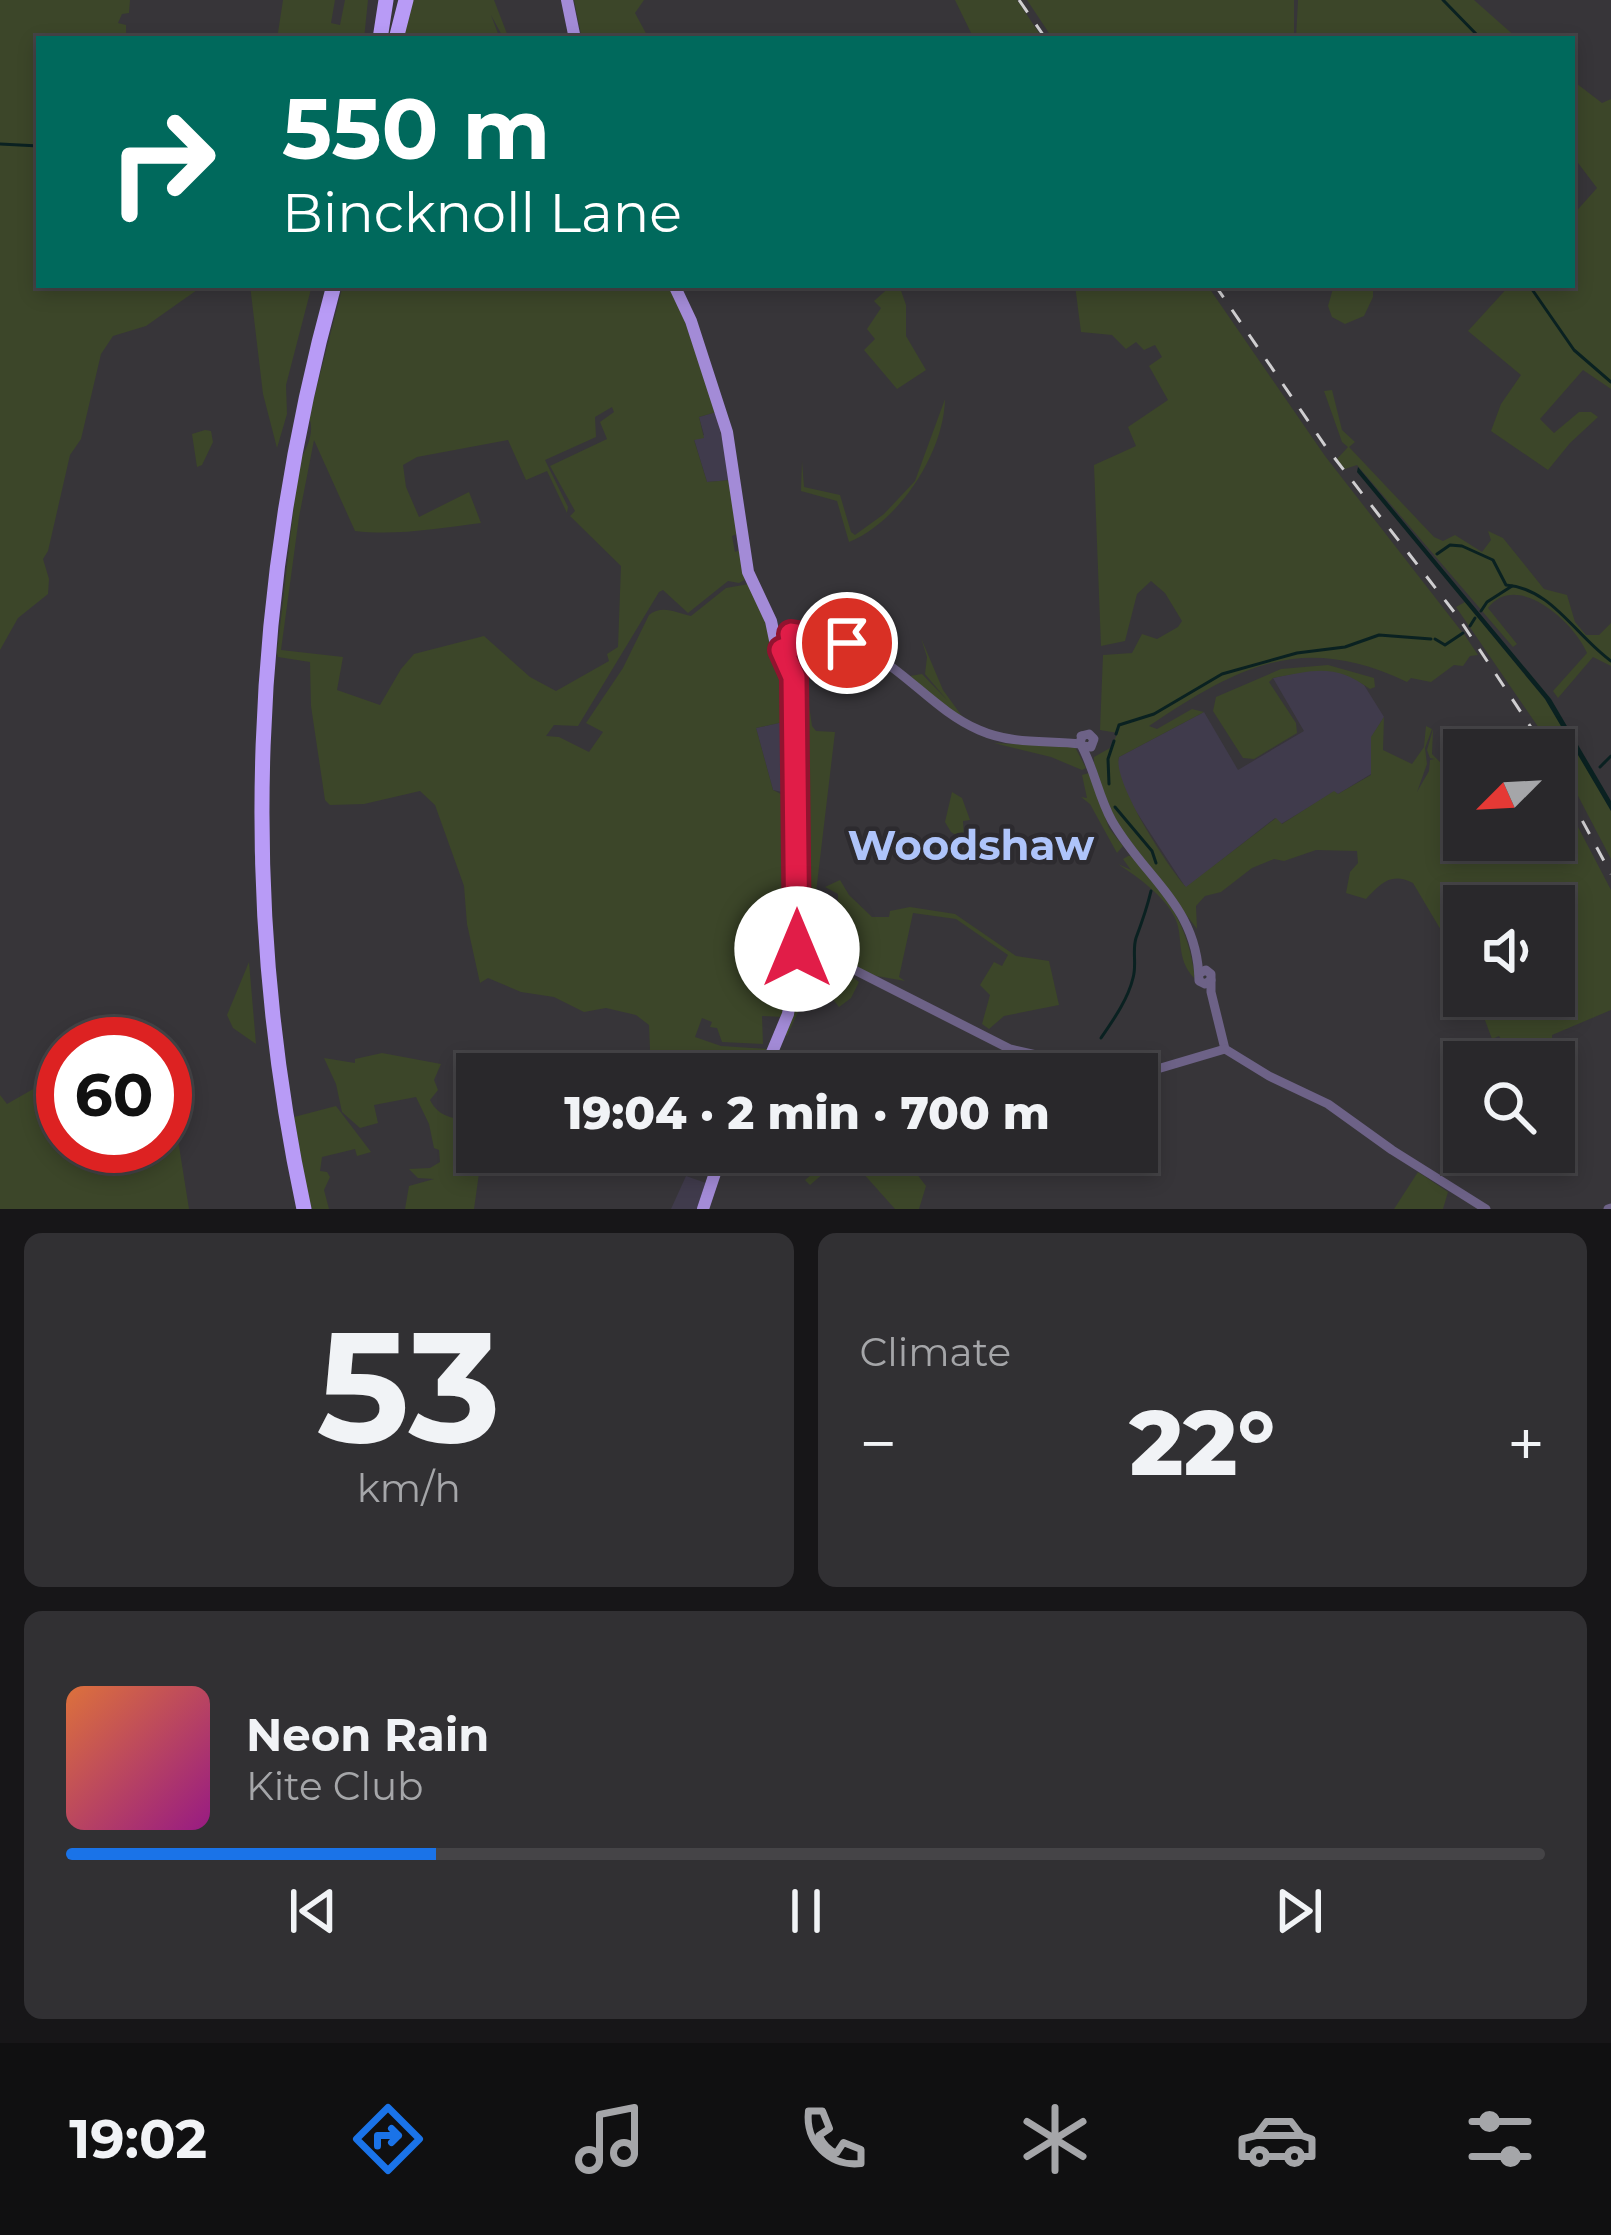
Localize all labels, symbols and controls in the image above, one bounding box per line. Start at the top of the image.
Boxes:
text: 550 m [282,78,550,180]
icon: right [84,84,240,240]
text: Bincknoll Lane [282,180,682,246]
pin [796,592,898,694]
icon: arrive [814,610,880,676]
north arrow [1443,729,1575,861]
map controls [1443,729,1575,1173]
district label: Woodshaw [848,819,1095,871]
button: sound [1443,885,1575,1017]
position arrow [734,886,860,1012]
speed limit sign: 60 [36,1017,192,1173]
button: search [1443,1041,1575,1173]
text: 19:04 · 2 min · 700 m [564,1085,1050,1140]
text: 53 [317,1291,501,1481]
text: Climate [860,1328,1011,1376]
text: 22° [1130,1388,1275,1498]
text: − [860,1403,897,1484]
text: + [1507,1403,1545,1484]
text: km/h [357,1464,461,1512]
text: Neon Rain [246,1707,489,1762]
text: Kite Club [246,1762,424,1810]
icon: previous [280,1878,346,1944]
icon: pause [773,1878,839,1944]
icon: next [1266,1878,1332,1944]
icon: directions [346,2097,430,2181]
icon: music [568,2097,652,2181]
icon: phone [791,2097,875,2181]
icon: climate [1013,2097,1097,2181]
icon: car [1235,2097,1319,2181]
icon: filters [1458,2097,1542,2181]
text: 19:02 [69,2106,207,2172]

